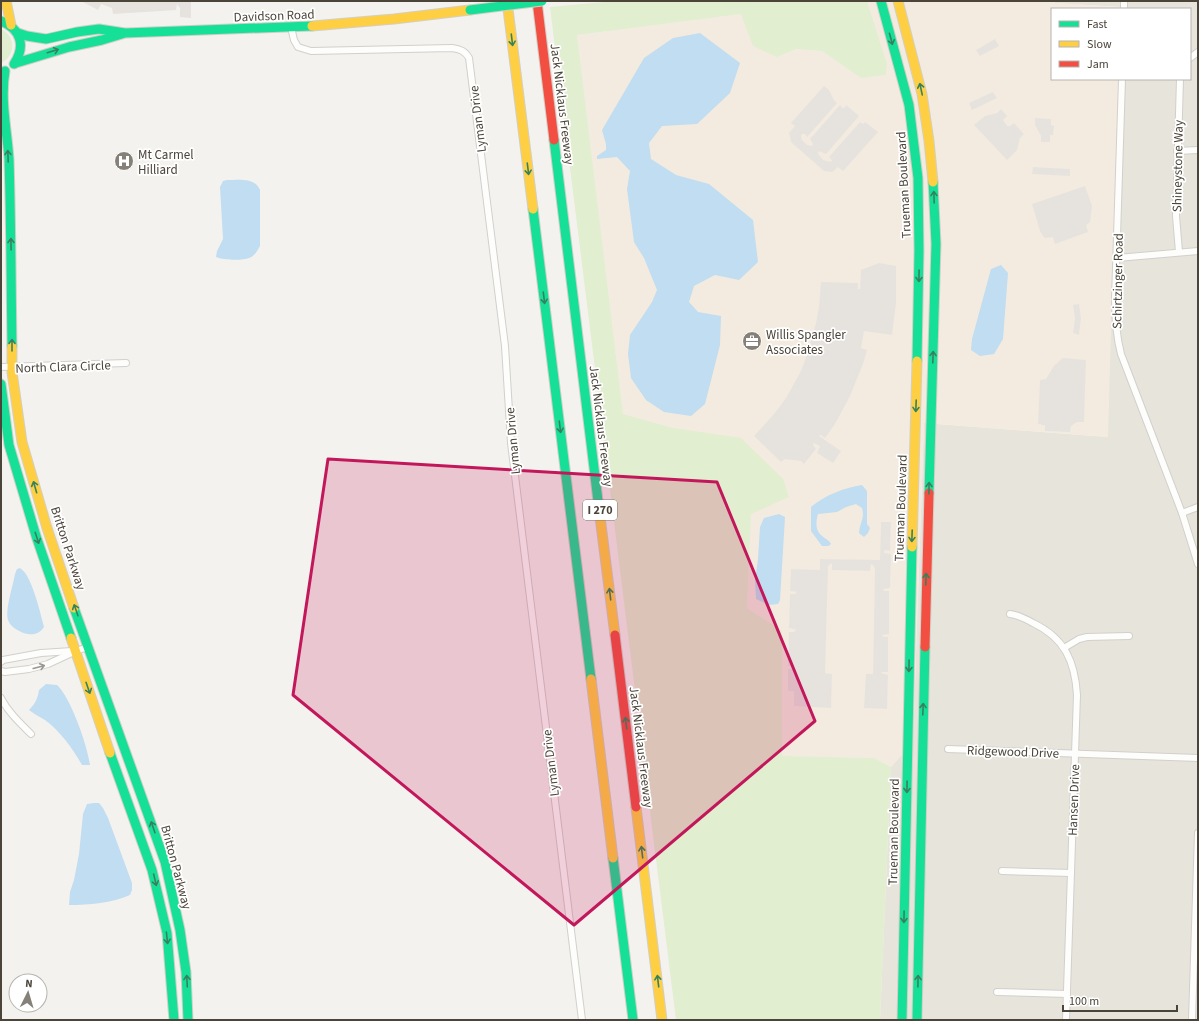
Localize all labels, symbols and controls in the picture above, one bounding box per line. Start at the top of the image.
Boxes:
street label: Davidson Road [233,6,315,26]
legend [1051,8,1191,80]
text: Fast [1087,16,1107,33]
one-way arrow [888,32,896,45]
one-way arrow [508,33,516,46]
text: Slow [1087,36,1112,53]
street label: Jack Nicklaus Freeway [546,42,578,166]
one-way arrow [46,47,59,54]
text: Jam [1087,56,1109,73]
one-way arrow [916,83,924,96]
street label: Lyman Drive [465,84,491,153]
street label: Shineystone Way [1168,120,1188,212]
street label: Trueman Boulevard [892,131,916,239]
place label: Mt Carmel Hilliard [138,146,193,179]
one-way arrow [5,150,12,163]
hospital icon: Mt Carmel Hilliard [113,150,135,172]
one-way arrow [524,162,532,175]
one-way arrow [930,191,938,204]
street label: Schirtzinger Road [1108,233,1128,329]
one-way arrow [7,238,15,251]
one-way arrow [915,269,923,282]
one-way arrow [540,291,548,304]
place label: Willis Spangler Associates [766,326,846,359]
office icon: Willis Spangler Associates [741,330,763,352]
one-way arrow [8,339,16,352]
one-way arrow [929,351,936,364]
street label: North Clara Circle [15,356,111,378]
street label: Jack Nicklaus Freeway [585,364,617,488]
one-way arrow [912,399,920,412]
street label: Lyman Drive [501,407,525,475]
one-way arrow [556,420,564,433]
street label: Trueman Boulevard [890,454,912,562]
one-way arrow [31,480,38,493]
one-way arrow [925,482,932,495]
road number: I 270 [583,500,617,520]
street label: Britton Parkway [46,504,90,592]
one-way arrow [908,529,916,542]
one-way arrow [34,532,41,545]
one-way arrow [922,573,930,586]
one-way arrow [606,588,614,601]
one-way arrow [71,605,79,617]
one-way arrow [905,659,913,672]
one-way arrow [33,662,46,670]
one-way arrow [85,681,92,694]
street label: Jack Nicklaus Freeway [625,685,657,809]
one-way arrow [919,703,927,716]
one-way arrow [622,717,630,730]
street label: Lyman Drive [538,728,564,797]
street label: Ridgewood Drive [967,741,1059,763]
street label: Hansen Drive [1064,764,1084,836]
street label: Trueman Boulevard [884,778,904,886]
one-way arrow [903,780,911,793]
one-way arrow [149,821,156,834]
street label: Britton Parkway [156,823,196,911]
one-way arrow [638,846,646,859]
one-way arrow [151,873,159,886]
one-way arrow [900,910,908,923]
one-way arrow [163,932,171,945]
north arrow [8,973,48,1013]
one-way arrow [183,975,190,988]
one-way arrow [654,975,661,988]
one-way arrow [914,975,922,988]
text: N [25,976,33,991]
scale bar [1063,987,1177,1013]
text: 100 m [1069,993,1099,1010]

